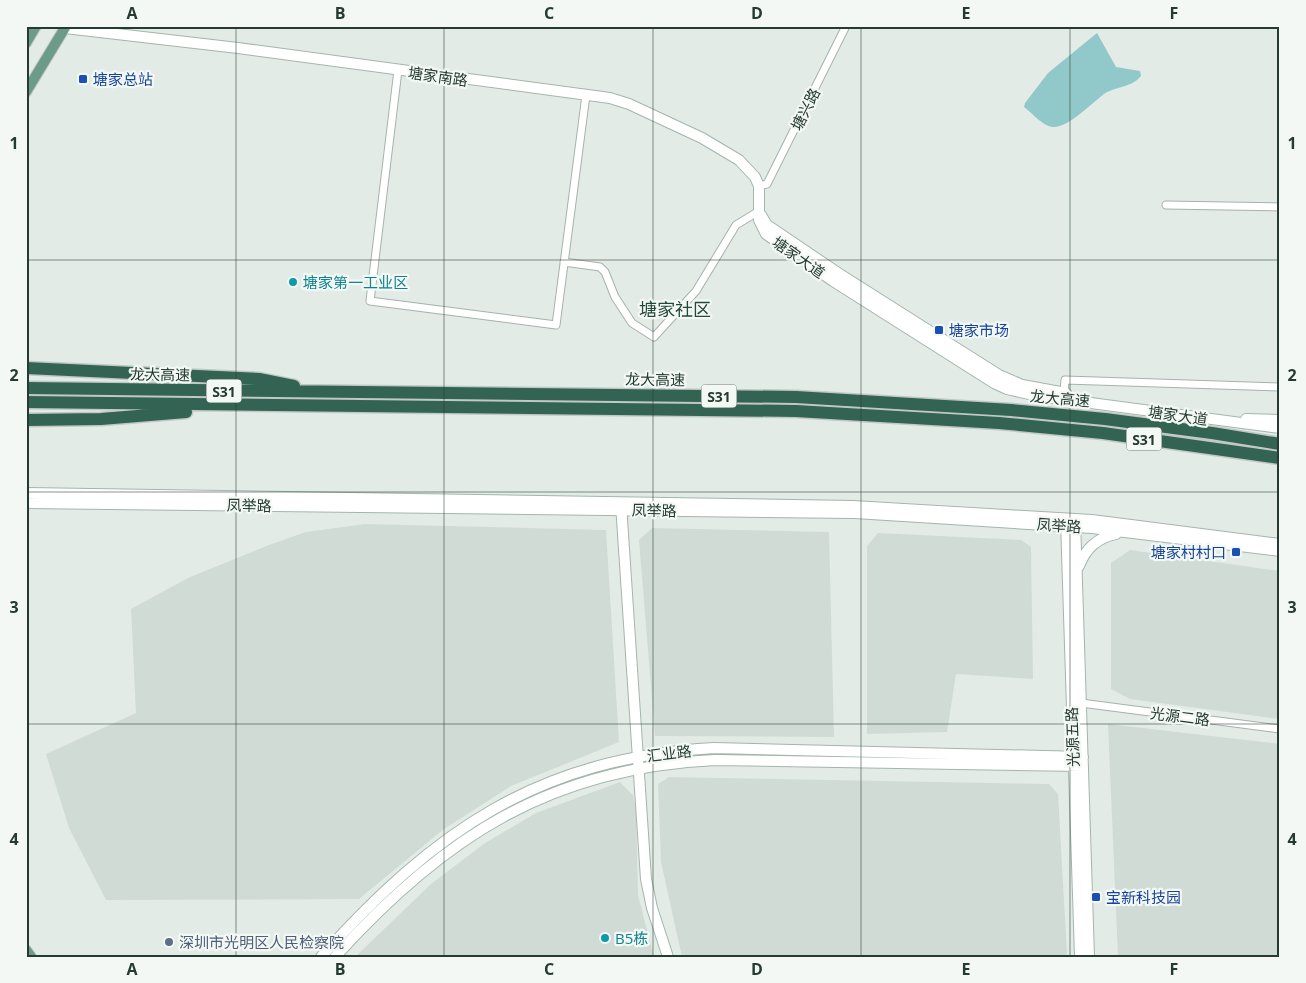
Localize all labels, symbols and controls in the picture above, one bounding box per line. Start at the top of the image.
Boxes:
text: A [126,2,138,24]
text: B [335,2,345,24]
text: C [544,2,554,24]
text: D [751,2,763,24]
text: E [962,2,971,24]
text: F [1170,2,1178,24]
street label: 塘家南路 [407,62,469,90]
place label: 塘家总站 [93,69,153,89]
marker: 塘家总站 [77,73,89,85]
street label: 塘兴路 [786,84,824,134]
text: 1 [9,132,19,154]
text: 1 [1287,132,1297,154]
street label: 塘家大道 [769,232,829,282]
place label: 塘家第一工业区 [303,272,408,292]
marker: 塘家第一工业区 [287,276,299,288]
district label: 塘家社区 [639,297,711,321]
place label: 塘家市场 [949,320,1009,340]
marker: 塘家市场 [933,324,945,336]
street label: 龙大高速 [130,363,190,385]
text: 2 [9,364,19,386]
text: 2 [1287,364,1297,386]
street label: 龙大高速 [625,368,685,390]
road number: S31 [206,380,242,402]
road number: S31 [702,384,736,408]
street label: 龙大高速 [1029,385,1091,411]
street label: 塘家大道 [1147,401,1209,429]
road number: S31 [1126,428,1162,450]
street label: 凤举路 [226,495,272,515]
street label: 凤举路 [631,500,677,520]
street label: 凤举路 [1036,513,1082,537]
place label: 塘家村村口 [1151,542,1226,562]
marker: 塘家村村口 [1230,546,1242,558]
text: 3 [9,596,19,618]
text: 3 [1287,596,1297,618]
street label: 光源二路 [1149,702,1211,730]
street label: 光源五路 [1061,707,1083,767]
street label: 汇业路 [645,740,693,766]
text: 4 [9,828,19,850]
text: 4 [1287,828,1297,850]
place label: 宝新科技园 [1106,887,1181,907]
marker: 宝新科技园 [1090,891,1102,903]
place label: B5栋 [615,928,648,948]
place label: 深圳市光明区人民检察院 [179,932,344,952]
marker: B5栋 [599,932,611,944]
marker: 深圳市光明区人民检察院 [163,936,175,948]
text: A [126,958,138,980]
text: B [335,958,345,980]
text: C [544,958,554,980]
text: D [751,958,763,980]
text: E [962,958,971,980]
text: F [1170,958,1178,980]

